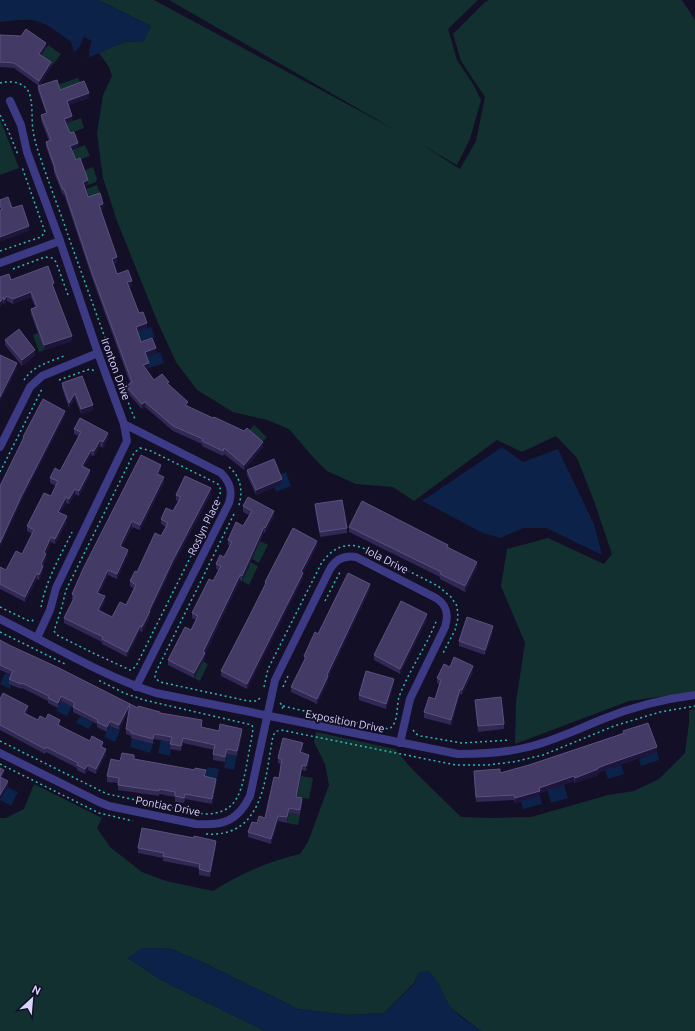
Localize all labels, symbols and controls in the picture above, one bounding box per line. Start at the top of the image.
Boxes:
street label: Ironton Drive [99,336,133,402]
street label: Roslyn Place [185,497,223,557]
street label: Iola Drive [364,544,410,576]
street label: Exposition Drive [304,707,386,735]
street label: Pontiac Drive [135,794,201,818]
north arrow [12,979,52,1019]
text: N [30,983,43,997]

